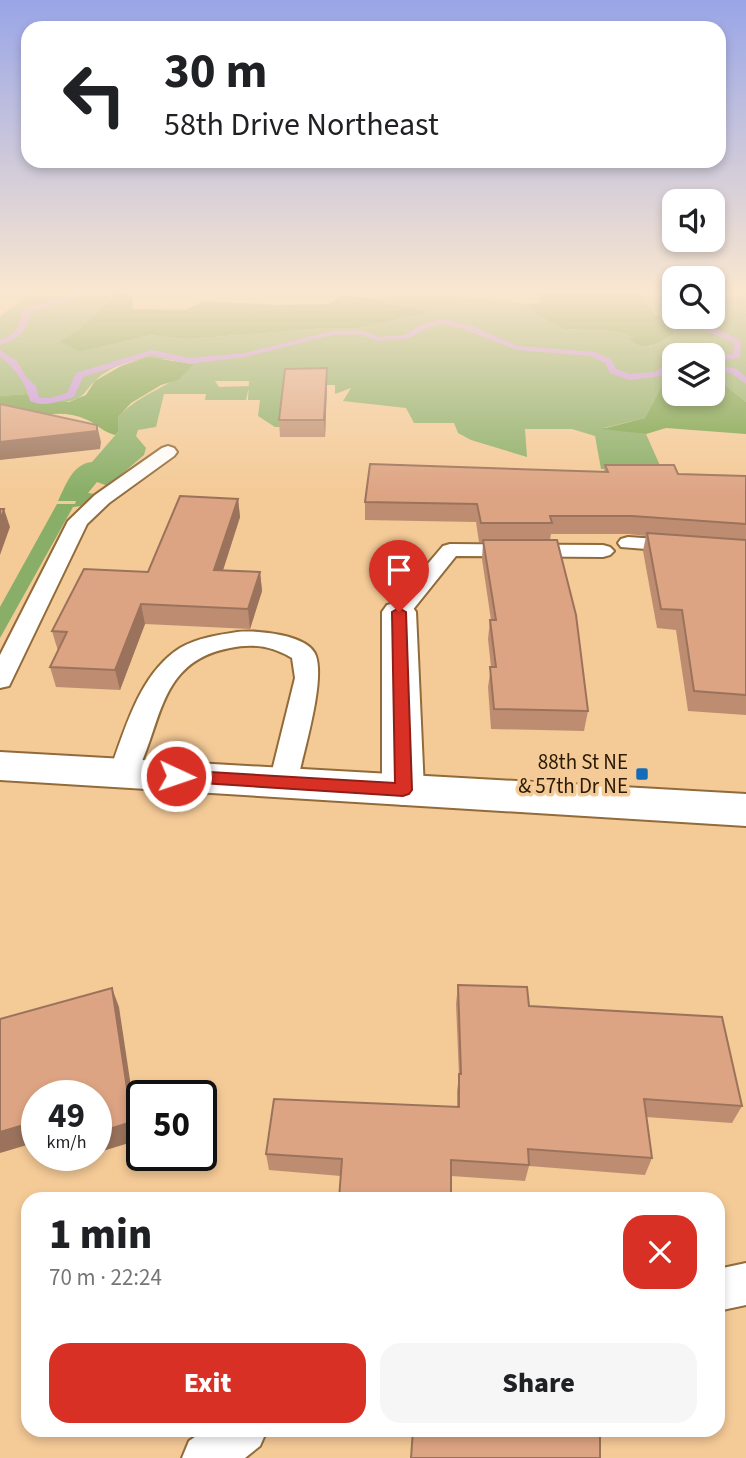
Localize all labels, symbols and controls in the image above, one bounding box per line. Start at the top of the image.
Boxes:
text: 30 m [164,37,268,107]
icon: left [49,49,140,140]
text: 58th Drive Northeast [164,102,439,148]
map controls [662,189,725,406]
button: sound [662,189,725,252]
button: search [662,266,725,329]
button: layers [662,343,725,406]
pin [369,540,429,612]
icon: arrive [380,551,418,589]
position arrow [139,739,213,813]
place label: 88th St NE & 57th Dr NE [518,747,628,801]
marker: 88th St NE & 57th Dr NE [634,766,650,782]
speed limit sign: 50 [126,1080,217,1171]
text: 49 [48,1091,85,1141]
text: km/h [47,1130,86,1155]
text: 1 min [49,1205,152,1265]
button: close [623,1215,697,1289]
text: 70 m · 22:24 [49,1261,162,1294]
button: Exit [49,1343,366,1423]
button: Share [380,1343,697,1423]

